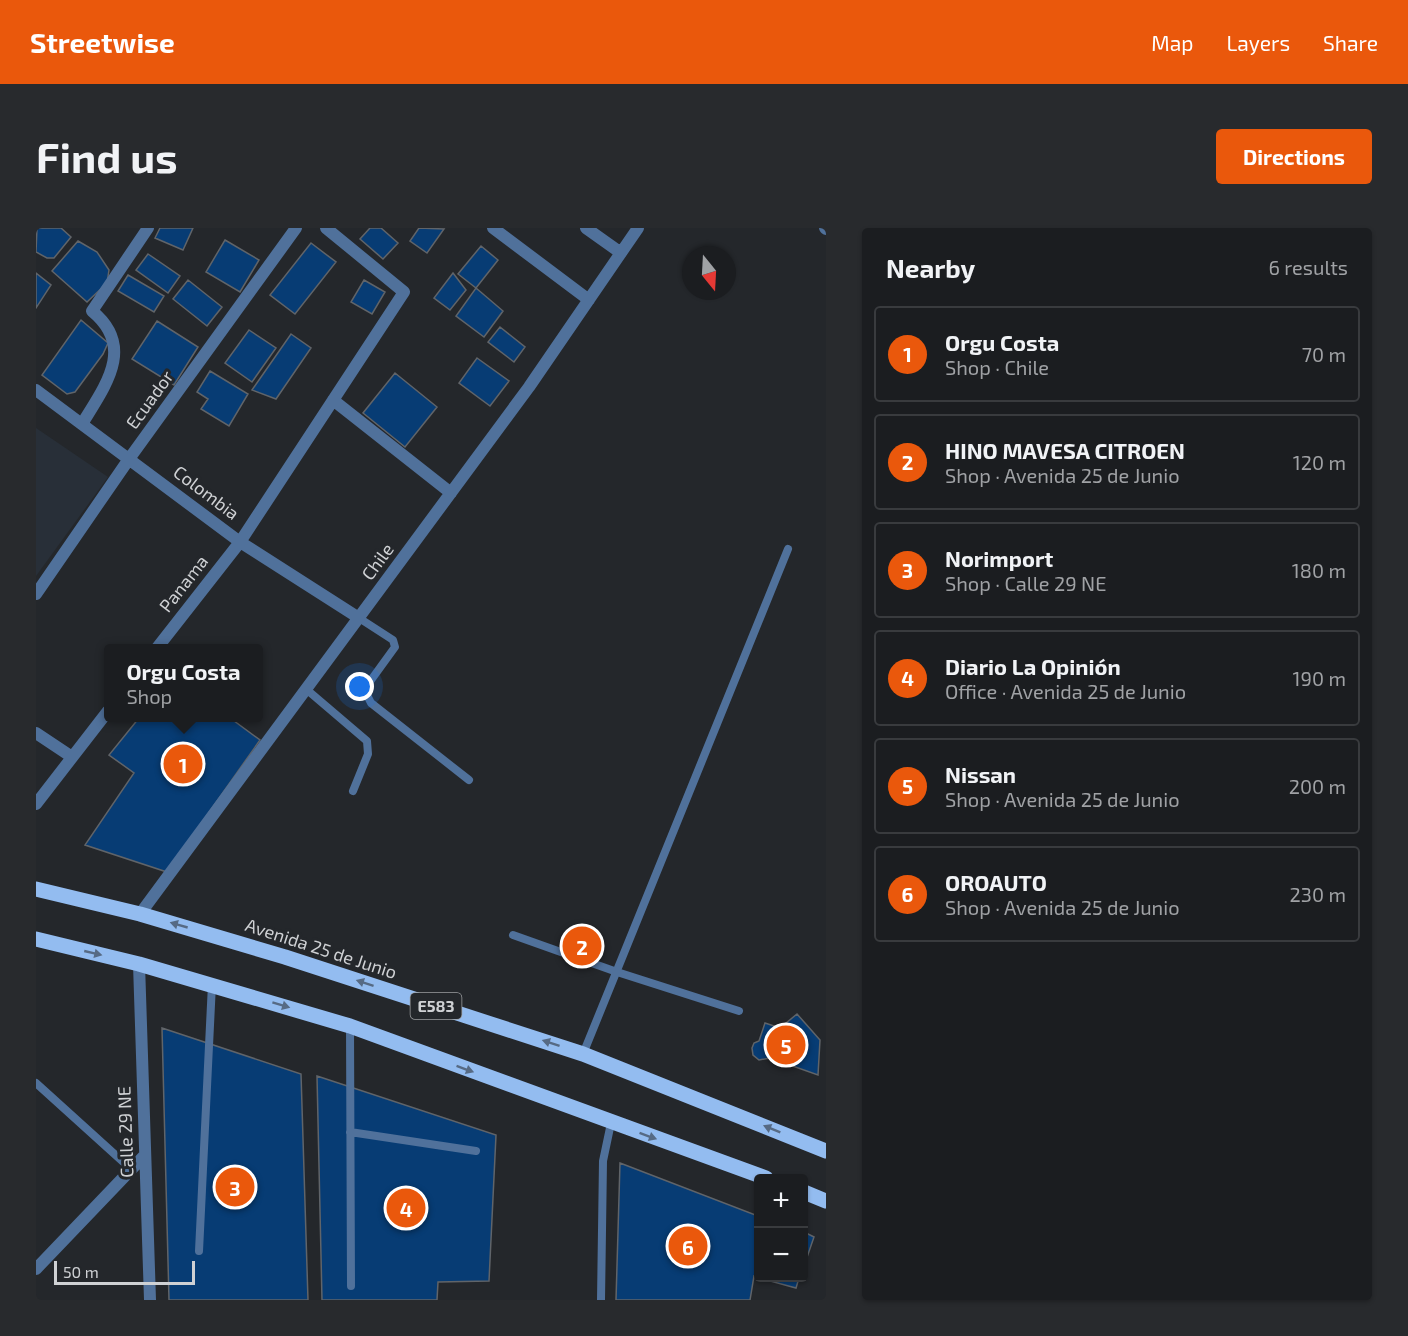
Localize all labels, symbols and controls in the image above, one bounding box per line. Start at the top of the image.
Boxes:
text: Streetwise [30,25,175,59]
text: Map [1151,30,1193,55]
text: Layers [1226,30,1290,55]
text: Share [1323,30,1378,55]
button: Directions [1216,129,1372,184]
text: Find us [36,131,178,181]
north arrow [682,246,736,300]
text: Nearby [886,252,975,283]
text: 6 results [1268,255,1348,279]
text: Orgu Costa [945,329,1059,355]
text: 1 [903,342,912,366]
text: 70 m [1302,342,1346,366]
text: Shop · Chile [945,355,1049,379]
street label: Ecuador [121,366,178,433]
text: HINO MAVESA CITROEN [945,437,1185,463]
text: 2 [902,450,913,474]
text: 120 m [1293,450,1346,474]
street label: Colombia [169,460,244,524]
text: Shop · Avenida 25 de Junio [945,463,1180,487]
street label: Chile [356,539,398,584]
text: Norimport [945,545,1053,571]
street label: Panama [154,550,212,616]
text: 3 [902,558,913,582]
text: 180 m [1292,558,1346,582]
text: Shop · Calle 29 NE [945,571,1106,595]
popup [104,644,263,722]
text: Diario La Opinión [945,653,1121,679]
text: Orgu Costa [126,658,241,684]
text: 4 [901,666,914,690]
text: 190 m [1293,666,1346,690]
your location [345,672,374,701]
text: Office · Avenida 25 de Junio [945,679,1186,703]
text: Shop [126,684,172,708]
pin: 1 [164,742,202,786]
text: Nissan [945,761,1016,787]
text: 5 [902,774,913,798]
text: 200 m [1289,774,1346,798]
text: Shop · Avenida 25 de Junio [945,787,1180,811]
text: OROAUTO [945,869,1047,895]
text: 6 [902,882,913,906]
text: 230 m [1290,882,1346,906]
text: Shop · Avenida 25 de Junio [945,895,1180,919]
street label: Avenida 25 de Junio [243,913,400,983]
one-way arrow [170,920,188,929]
pin: 2 [562,924,602,968]
one-way arrow [84,948,102,958]
one-way arrow [356,977,374,987]
road number: E583 [410,993,462,1019]
one-way arrow [272,1001,290,1010]
pin: 5 [766,1022,806,1068]
one-way arrow [542,1038,560,1048]
one-way arrow [456,1064,474,1074]
street label: Calle 29 NE [112,1086,138,1178]
one-way arrow [762,1124,780,1134]
one-way arrow [639,1132,657,1141]
pin: 3 [216,1164,254,1210]
map controls [754,1174,808,1282]
button: + [754,1174,808,1228]
pin: 4 [386,1186,425,1230]
pin: 6 [668,1224,708,1268]
button: − [754,1228,808,1282]
scale bar [54,1258,195,1286]
text: 50 m [63,1262,99,1281]

